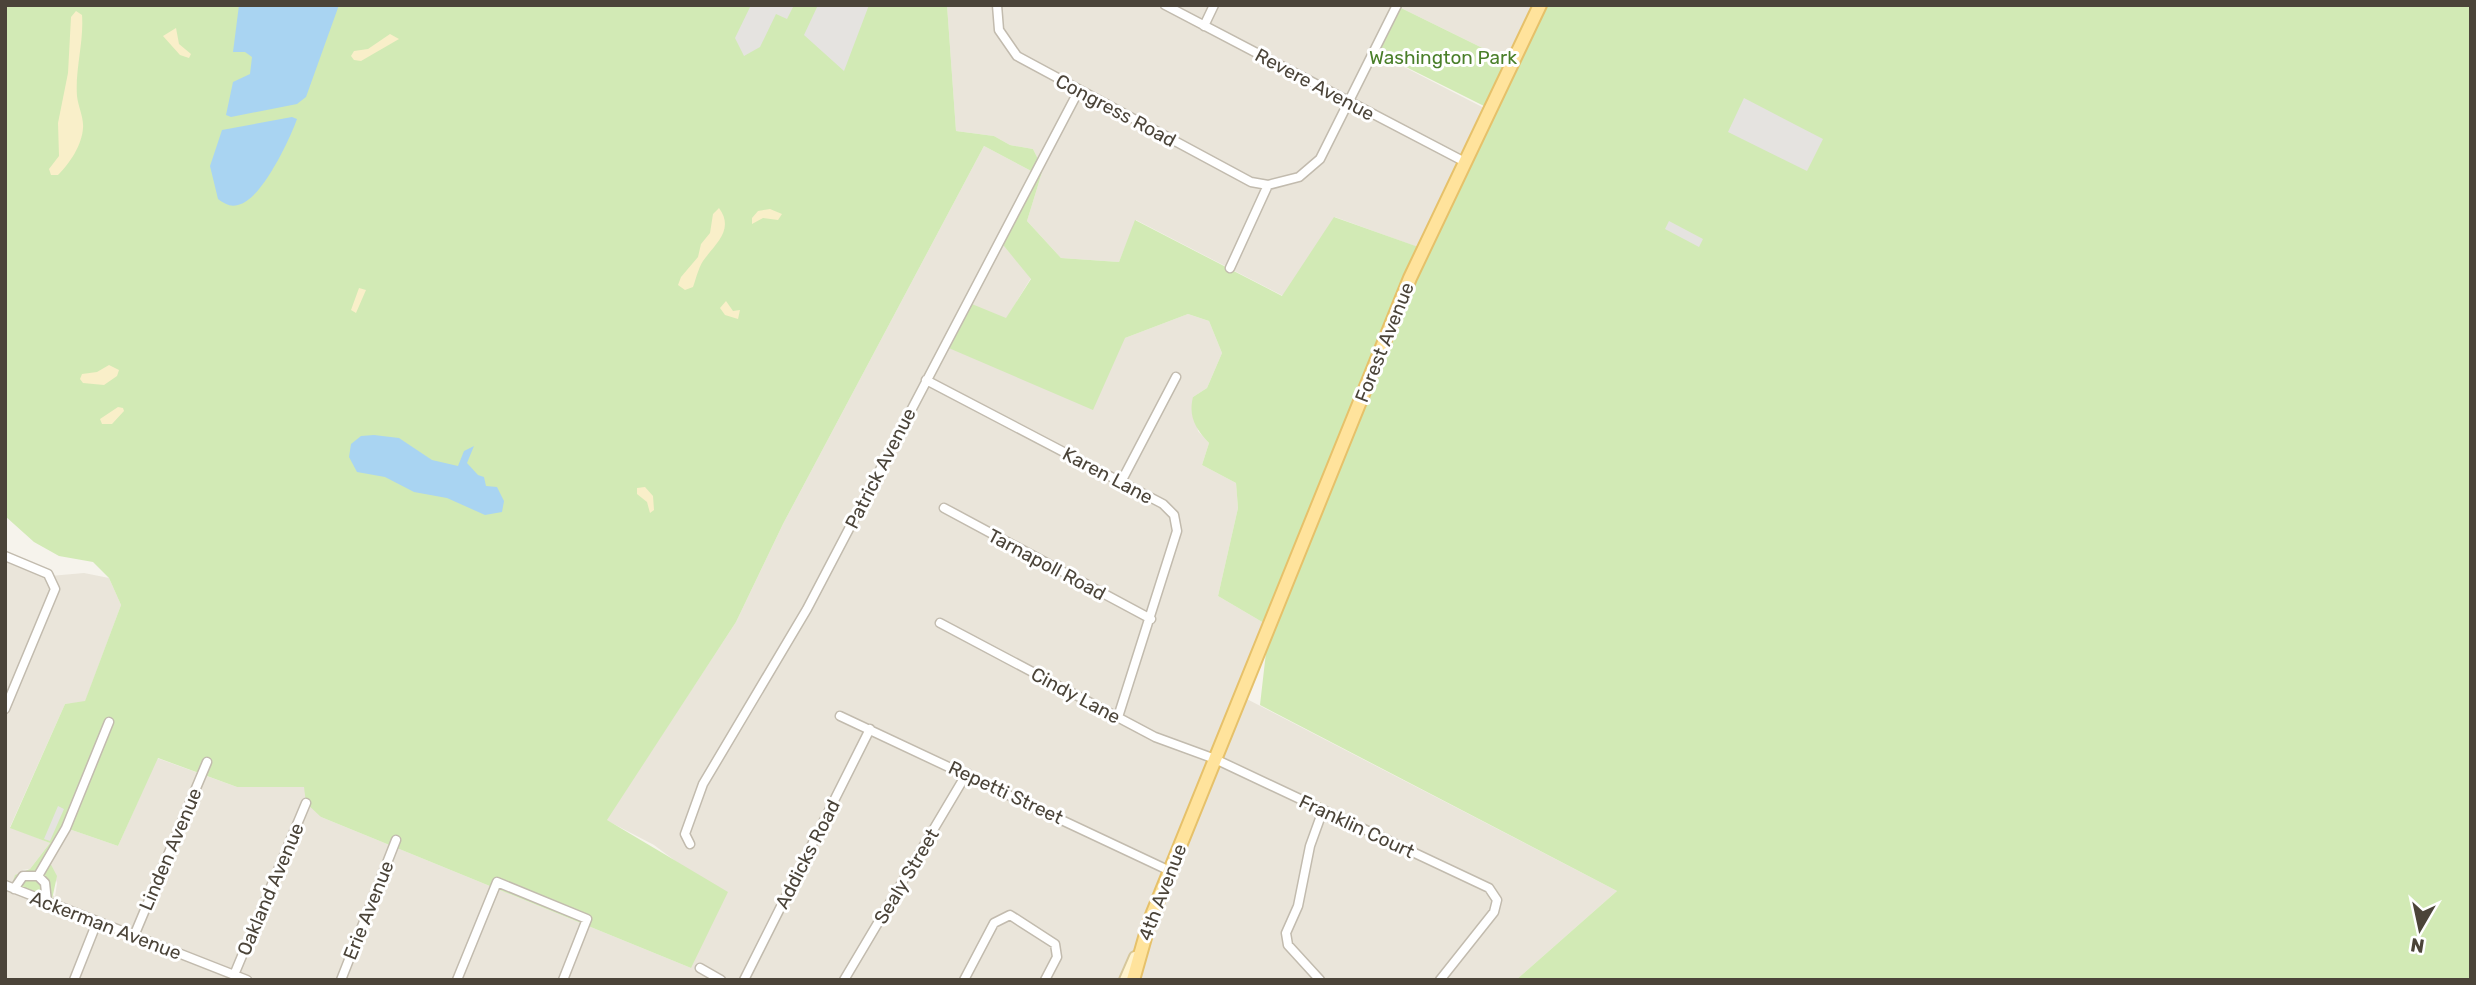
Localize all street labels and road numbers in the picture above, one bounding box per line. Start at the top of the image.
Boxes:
street label: Revere Avenue [1251,43,1378,126]
street label: Congress Road [1052,69,1180,152]
street label: Forest Avenue [1350,279,1419,406]
street label: Patrick Avenue [840,404,921,532]
street label: Karen Lane [1059,442,1157,509]
street label: Tarnapoll Road [984,524,1110,605]
street label: Cindy Lane [1027,662,1124,729]
street label: Repetti Street [945,756,1067,829]
street label: Linden Avenue [134,784,207,914]
street label: Franklin Court [1295,790,1419,863]
street label: Addicks Road [770,796,845,913]
street label: Oakland Avenue [232,819,309,959]
street label: Sealy Street [869,824,944,928]
street label: 4th Avenue [1134,841,1191,944]
street label: Erie Avenue [338,857,399,963]
street label: Ackerman Avenue [27,886,185,965]

